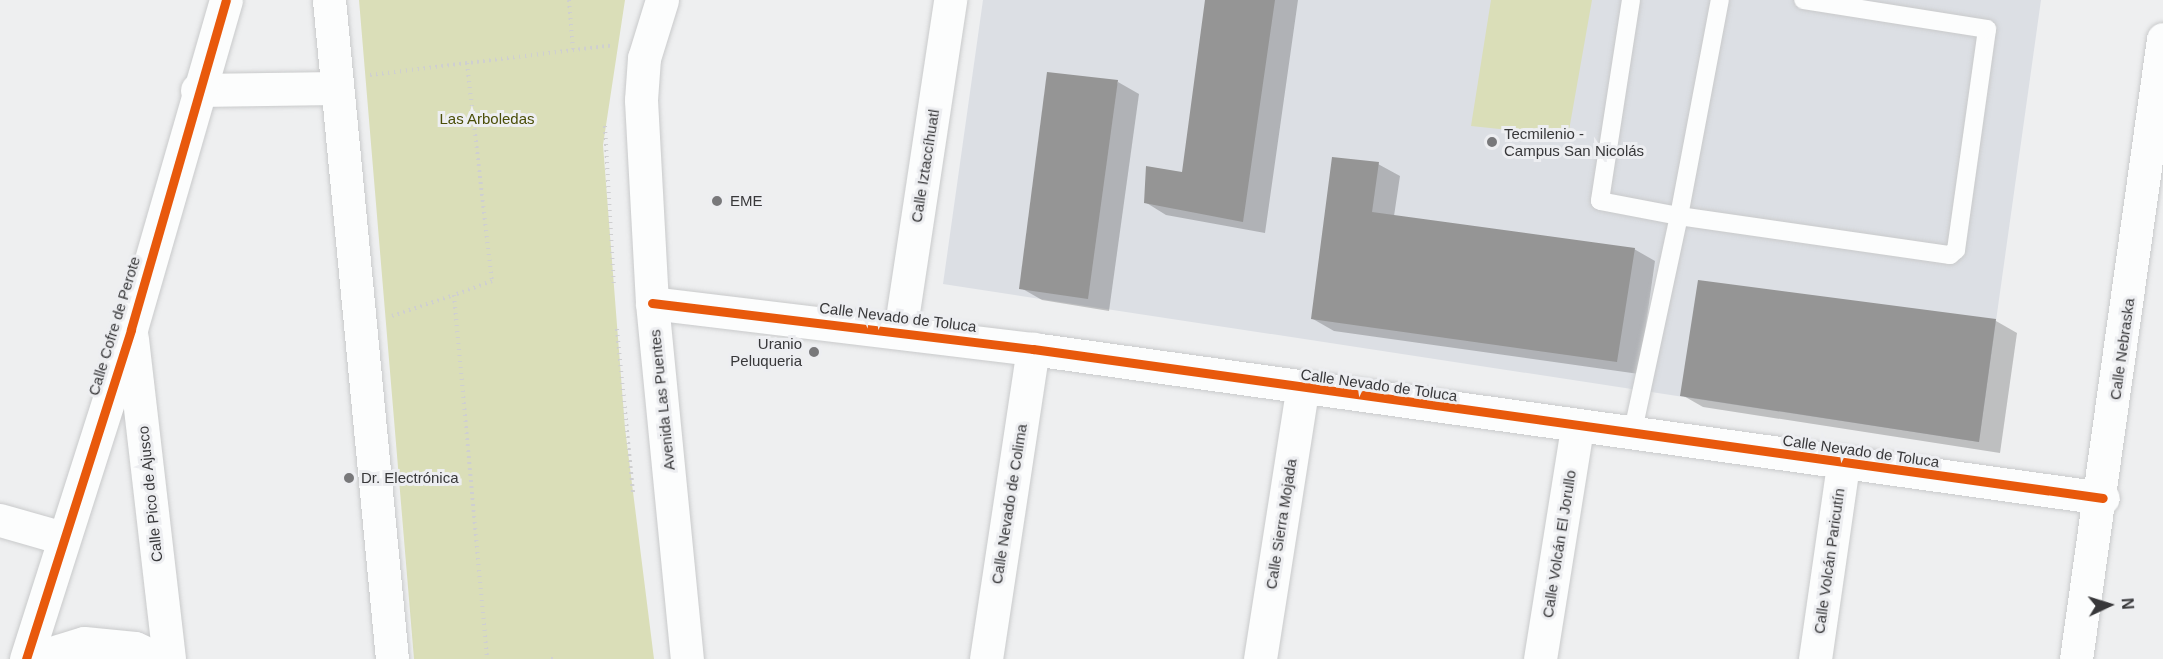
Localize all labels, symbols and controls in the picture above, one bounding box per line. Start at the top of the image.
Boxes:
street label: Calle Iztaccíhuatl [907,108,943,224]
park label: Las Arboledas [439,110,535,128]
place label: Tecmilenio - Campus San Nicolás [1504,124,1644,159]
marker: Tecmilenio - Campus San Nicolás [1485,135,1499,149]
marker: EME [708,192,726,210]
place label: EME [730,192,763,210]
street label: Calle Cofre de Perote [84,254,144,398]
street label: Calle Nebraska [2106,297,2138,401]
street label: Calle Nevado de Toluca [818,298,978,336]
street label: Avenida Las Puentes [646,329,678,471]
place label: Uranio Peluqueria [730,334,802,369]
marker: Uranio Peluqueria [807,345,821,359]
street label: Calle Nevado de Toluca [1299,365,1459,405]
street label: Calle Nevado de Colima [987,423,1031,585]
street label: Calle Pico de Ajusco [134,425,166,563]
street label: Calle Nevado de Toluca [1781,431,1941,471]
street label: Calle Sierra Mojada [1262,458,1300,590]
place label: Dr. Electrónica [361,469,459,487]
street label: Calle Volcán El Jorullo [1538,469,1580,619]
marker: Dr. Electrónica [342,471,356,485]
street label: Calle Volcán Paricutín [1810,487,1848,635]
north arrow [2079,575,2139,635]
text: N [2119,597,2136,610]

